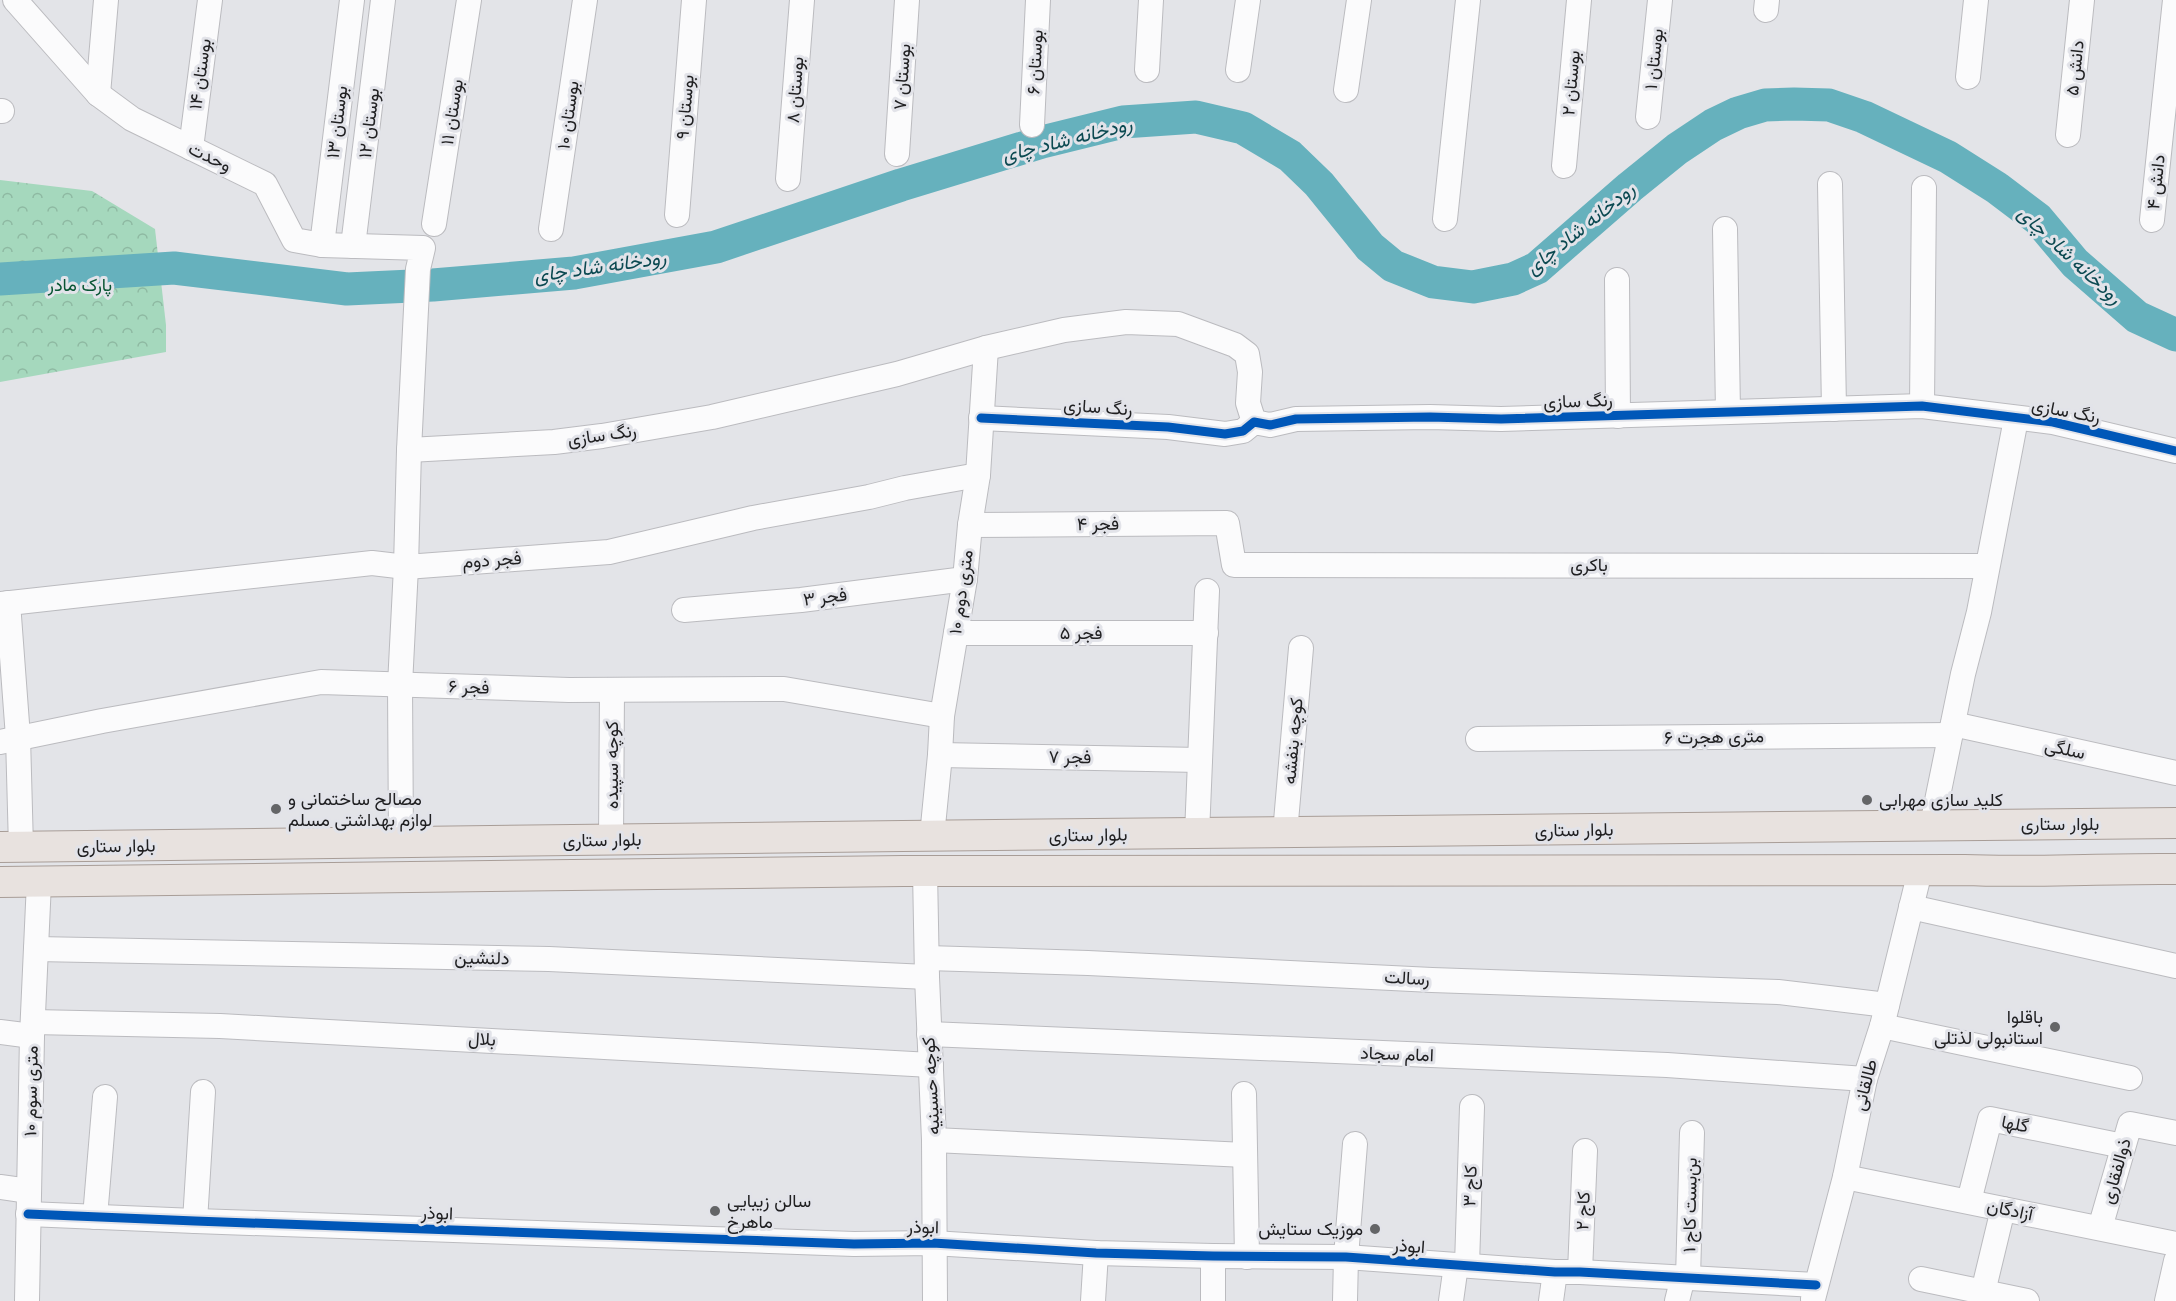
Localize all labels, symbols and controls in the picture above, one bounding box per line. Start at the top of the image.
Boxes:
street label: بوستان ۱ [1638,27,1668,91]
street label: بوستان ۶ [1020,29,1048,95]
street label: بوستان ۱۴ [182,37,216,111]
street label: دانش ۵ [2059,39,2089,97]
street label: بوستان ۷ [887,43,915,111]
street label: بوستان ۲ [1555,49,1585,117]
street label: بوستان ۸ [780,56,808,124]
street label: بوستان ۹ [669,74,699,140]
street label: بوستان ۱۱ [434,77,468,146]
street label: بوستان ۱۰ [550,79,584,151]
street label: بوستان ۱۳ [320,84,352,160]
street label: بوستان ۱۲ [352,86,384,159]
water label: رودخانه شاد چای [999,109,1135,169]
street label: وحدت [185,135,236,177]
street label: دانش ۴ [2140,153,2170,211]
water label: رودخانه شاد چای [1519,175,1641,281]
water label: رودخانه شاد چای [2012,199,2128,311]
water label: رودخانه شاد چای [532,243,668,289]
park label: پارک مادر [47,272,112,297]
street label: رنگ سازی [1543,387,1613,413]
street label: رنگ سازی [1063,392,1134,420]
street label: رنگ سازی [2030,392,2103,428]
street label: رنگ سازی [566,417,638,451]
street label: فجر ۴ [1077,511,1119,535]
street label: فجر دوم [461,545,522,574]
street label: ۱۰ متری دوم [942,548,979,636]
street label: باکری [1570,552,1608,576]
street label: فجر ۳ [802,581,848,611]
street label: فجر ۵ [1060,620,1102,644]
street label: فجر ۶ [448,673,490,699]
street label: کوچه بنفشه [1276,697,1309,785]
street label: کوچه سپیده [599,721,624,809]
street label: ۶ متری هجرت [1664,723,1764,749]
street label: سلگی [2043,732,2088,764]
street label: فجر ۷ [1048,744,1092,768]
place label: مصالح ساختمانی و لوازم بهداشتی مسلم [288,786,432,832]
place label: کلید سازی مهرابی [1879,787,2003,811]
marker: کلید سازی مهرابی [1860,793,1874,807]
marker: مصالح ساختمانی و لوازم بهداشتی مسلم [269,802,283,816]
street label: بلوار ستاری [2021,811,2099,835]
street label: بلوار ستاری [1534,816,1614,842]
street label: بلوار ستاری [1048,821,1128,847]
street label: بلوار ستاری [562,826,642,852]
street label: بلوار ستاری [76,832,156,858]
street label: دلنشین [454,945,510,969]
street label: رسالت [1384,964,1430,990]
place label: باقلوا استانبولی لذتلی [1934,1004,2043,1049]
marker: باقلوا استانبولی لذتلی [2048,1020,2062,1034]
street label: بلال [468,1025,496,1051]
street label: کوچه حسینیه [915,1037,946,1136]
street label: امام سجاد [1360,1040,1434,1067]
street label: ۱۰ متری سوم [17,1045,44,1137]
street label: طالقانی [1846,1057,1882,1113]
street label: گلها [1999,1109,2031,1137]
street label: ذوالفقاری [2094,1135,2136,1206]
street label: بن‌بست کاج ۱ [1676,1157,1703,1253]
street label: کاج ۳ [1456,1165,1483,1207]
place label: سالن زیبایی ماهرخ [727,1188,811,1234]
street label: کاج ۲ [1569,1191,1596,1231]
street label: آزادگان [1985,1192,2037,1226]
street label: ابوذر [419,1199,454,1225]
marker: سالن زیبایی ماهرخ [708,1204,722,1218]
street label: ابوذر [906,1214,939,1238]
place label: موزیک ستایش [1258,1216,1363,1240]
marker: موزیک ستایش [1368,1222,1382,1236]
street label: ابوذر [1391,1232,1426,1258]

